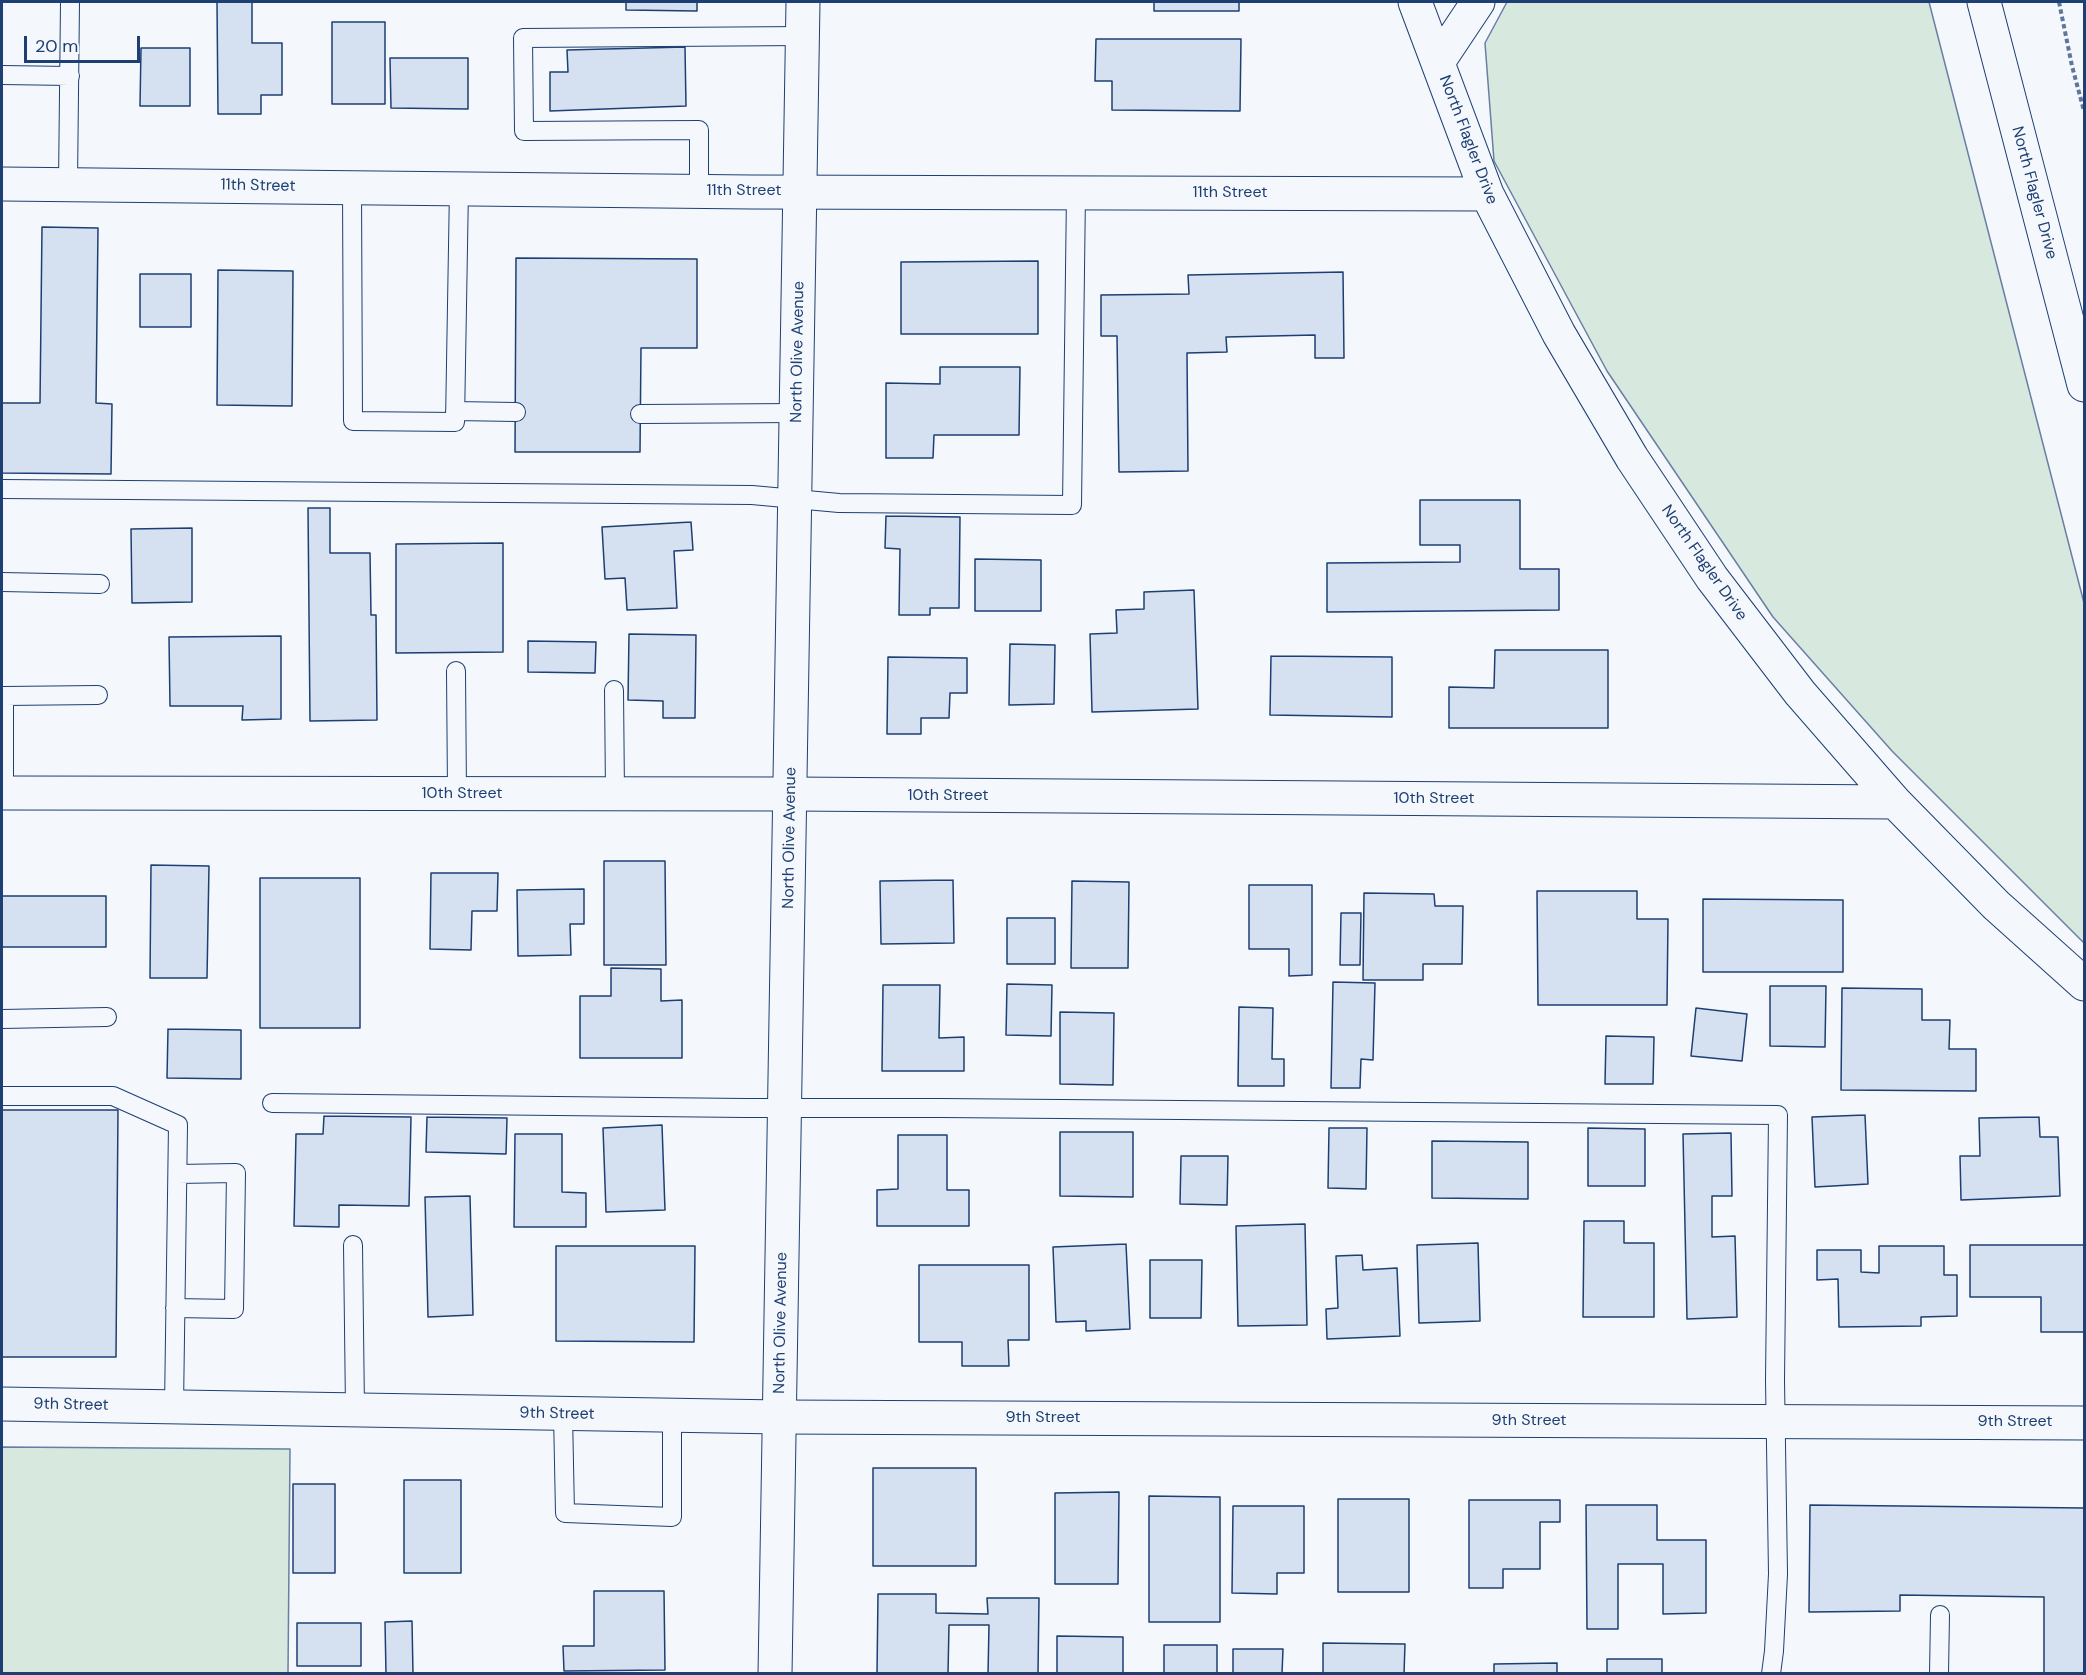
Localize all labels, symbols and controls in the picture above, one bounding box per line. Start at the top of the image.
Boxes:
scale bar [27,24,142,62]
text: 20 m [35,34,78,58]
street label: North Flagler Drive [1435,73,1501,207]
street label: North Flagler Drive [2007,125,2061,261]
street label: 11th Street [220,176,296,196]
street label: 11th Street [706,181,782,201]
street label: 11th Street [1192,183,1268,203]
street label: North Olive Avenue [787,281,809,423]
street label: North Flagler Drive [1657,502,1751,624]
street label: North Olive Avenue [779,767,801,909]
street label: 10th Street [421,784,503,804]
street label: 10th Street [907,786,989,806]
street label: 10th Street [1393,789,1475,809]
street label: North Olive Avenue [770,1252,792,1394]
street label: 9th Street [33,1395,109,1415]
street label: 9th Street [519,1404,595,1424]
street label: 9th Street [1005,1408,1081,1428]
street label: 9th Street [1491,1411,1567,1431]
street label: 9th Street [1977,1412,2053,1432]

